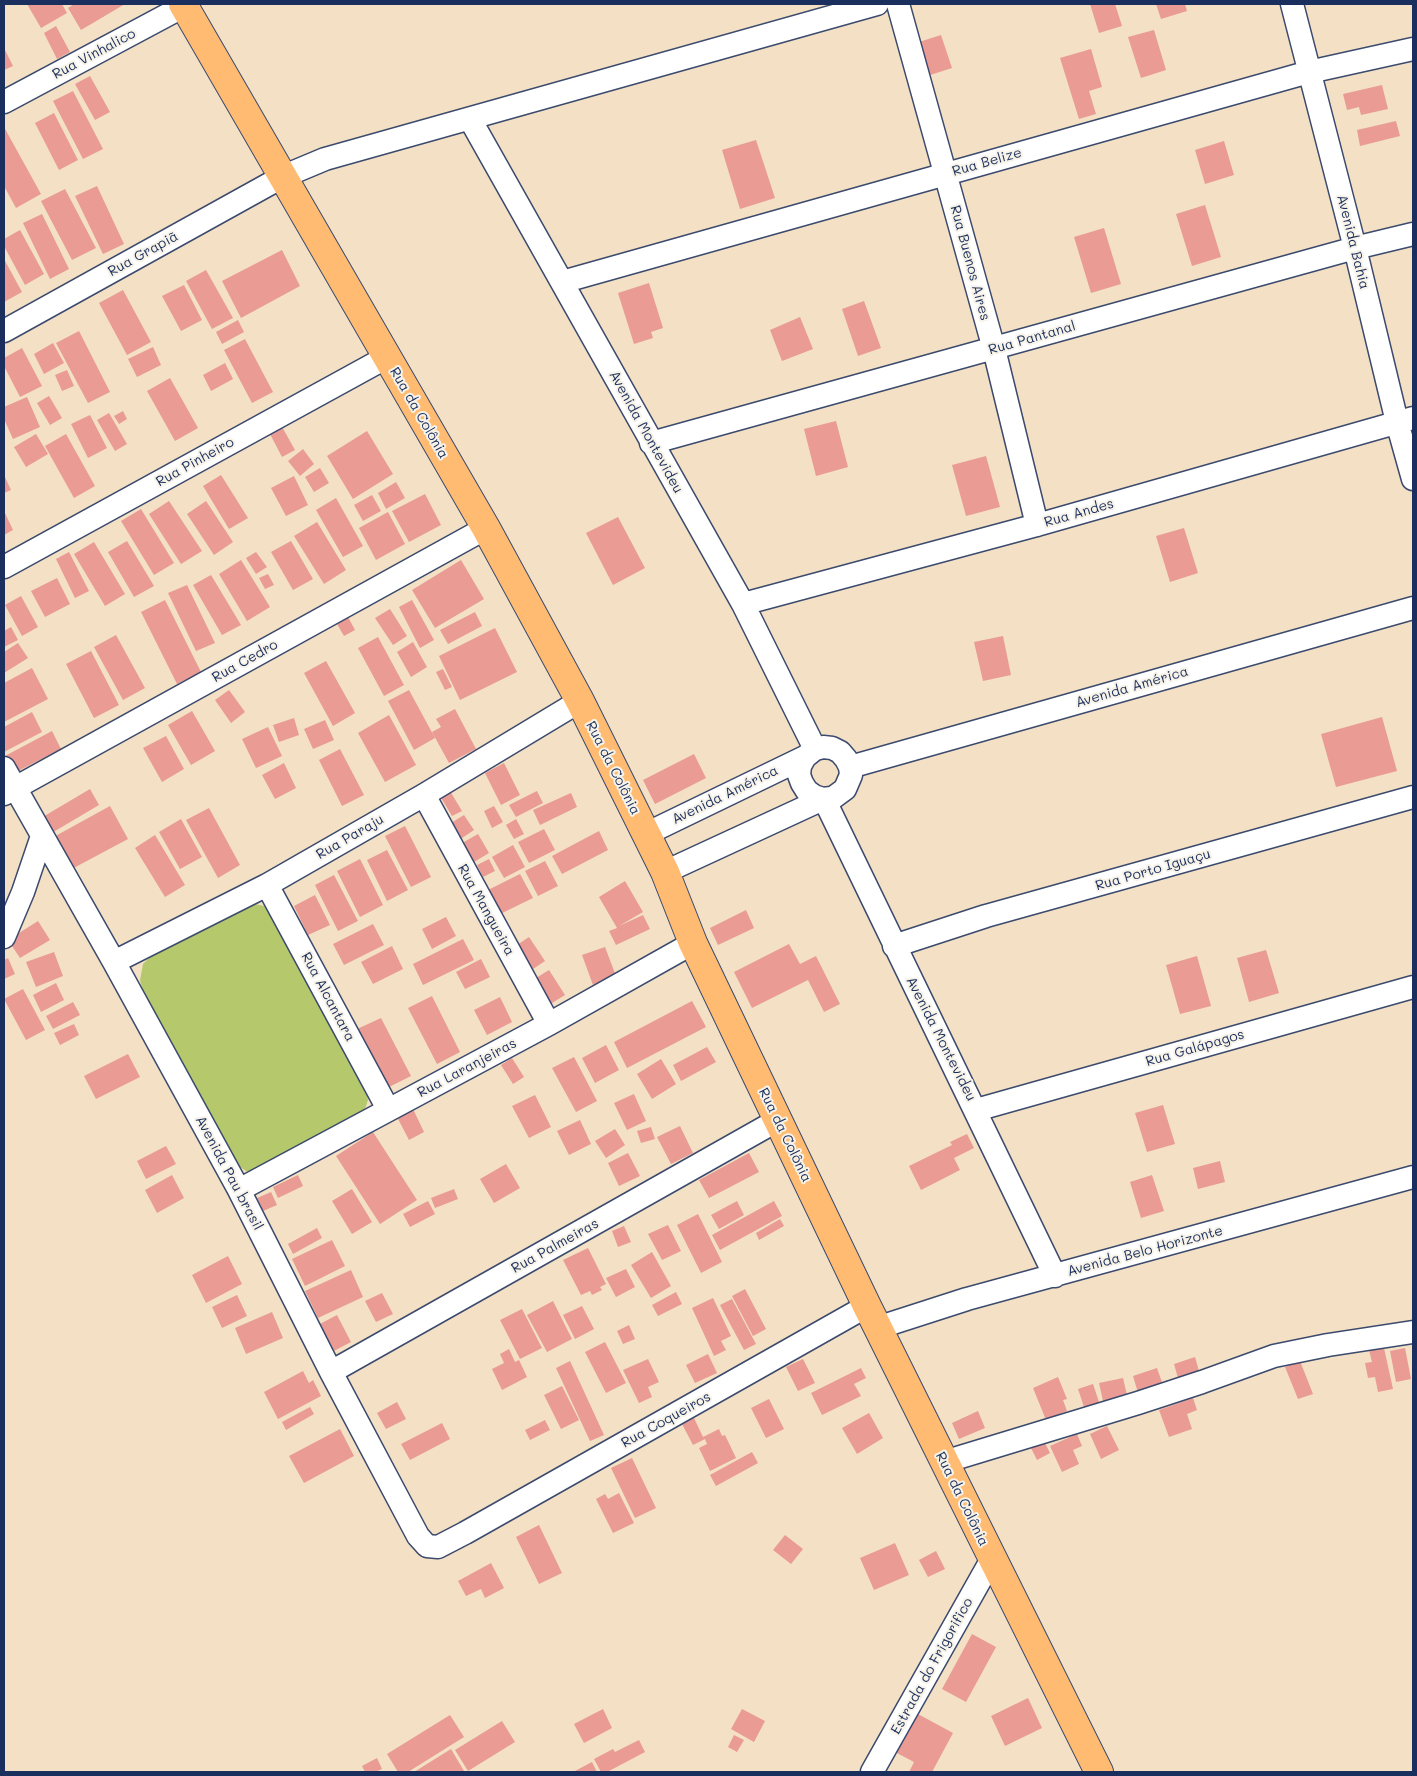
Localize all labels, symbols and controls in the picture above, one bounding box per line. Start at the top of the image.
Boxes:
street label: Rua Vinhalico [50,25,138,83]
street label: Rua Belize [950,144,1024,180]
street label: Avenida Bahia [1333,193,1373,291]
street label: Rua Buenos Aires [947,204,993,322]
street label: Rua Grapiã [105,228,181,280]
street label: Rua Pantanal [987,318,1077,358]
street label: Rua da Colônia [386,364,452,462]
street label: Avenida Montevideu [605,368,687,496]
street label: Rua Pinheiro [153,434,237,490]
street label: Rua Andes [1042,495,1116,531]
street label: Rua Cedro [209,636,281,686]
street label: Avenida América [1074,663,1190,711]
street label: Rua da Colônia [582,718,644,818]
street label: Avenida América [669,762,781,828]
street label: Rua Paraju [313,811,387,863]
street label: Rua Porto Iguaçu [1093,845,1213,895]
street label: Rua Mangueira [454,861,518,959]
street label: Rua Alcantara [297,950,359,1044]
street label: Avenida Montevideu [902,974,980,1104]
street label: Rua Galápagos [1144,1026,1246,1070]
street label: Rua Laranjeiras [415,1035,519,1101]
street label: Rua da Colônia [755,1085,815,1185]
street label: Avenida Pau brasil [192,1113,266,1233]
street label: Rua Palmeiras [508,1215,602,1277]
street label: Avenida Belo Horizonte [1065,1222,1225,1280]
street label: Rua Coqueiros [618,1388,714,1452]
street label: Rua da Colônia [932,1449,992,1549]
street label: Estrada do Frigorifico [887,1595,977,1737]

